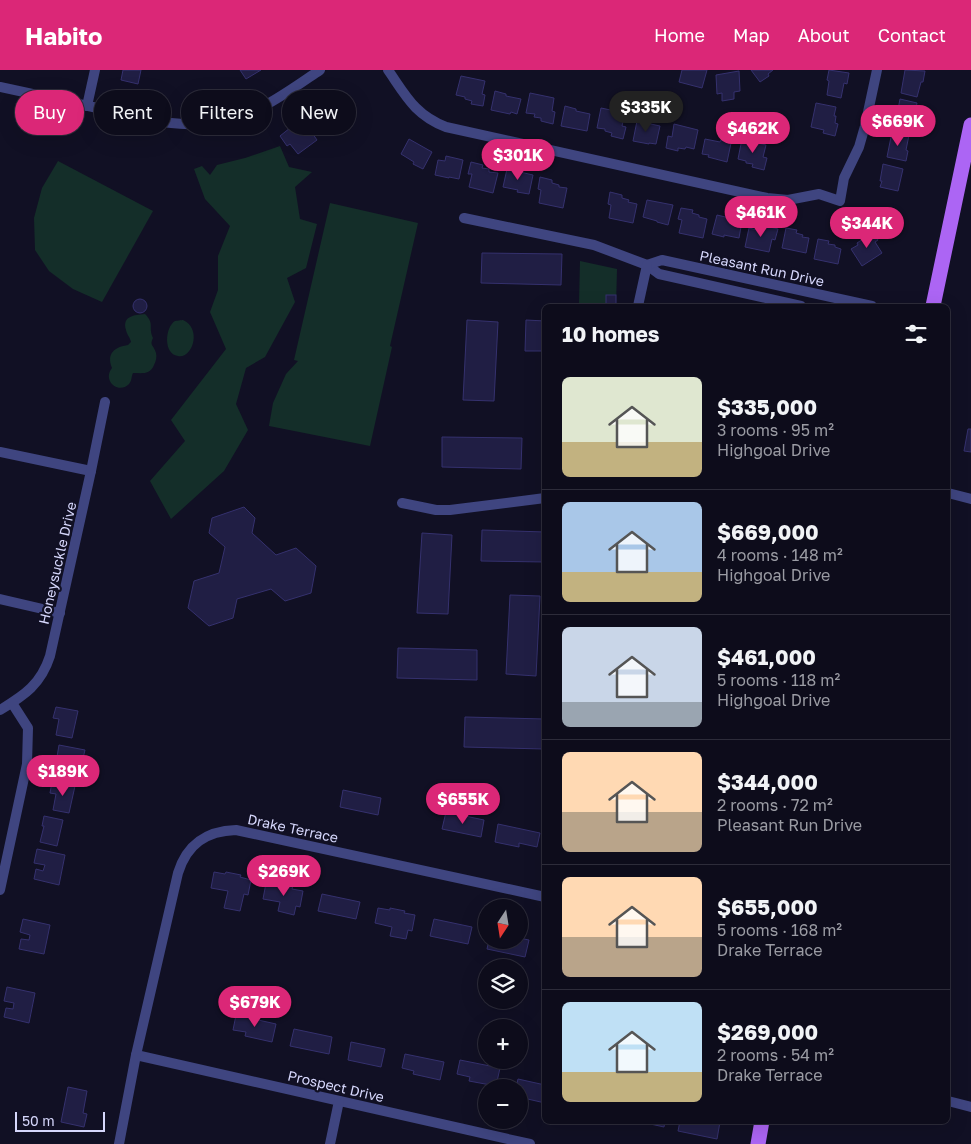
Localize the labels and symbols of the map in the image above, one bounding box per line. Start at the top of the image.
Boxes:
pin: $335K [611,90,681,133]
pin: $669K [863,104,933,147]
pin: $462K [718,112,788,154]
pin: $301K [483,138,553,181]
pin: $461K [726,196,796,238]
pin: $344K [832,206,902,249]
street label: Pleasant Run Drive [698,246,826,290]
street label: Honeysuckle Drive [35,500,79,626]
pin: $189K [28,754,98,797]
pin: $655K [428,782,498,825]
street label: Drake Terrace [246,810,340,846]
pin: $269K [249,854,319,897]
north arrow [478,899,528,949]
pin: $679K [220,986,290,1028]
street label: Prospect Drive [286,1067,386,1105]
scale bar [15,1109,105,1132]

